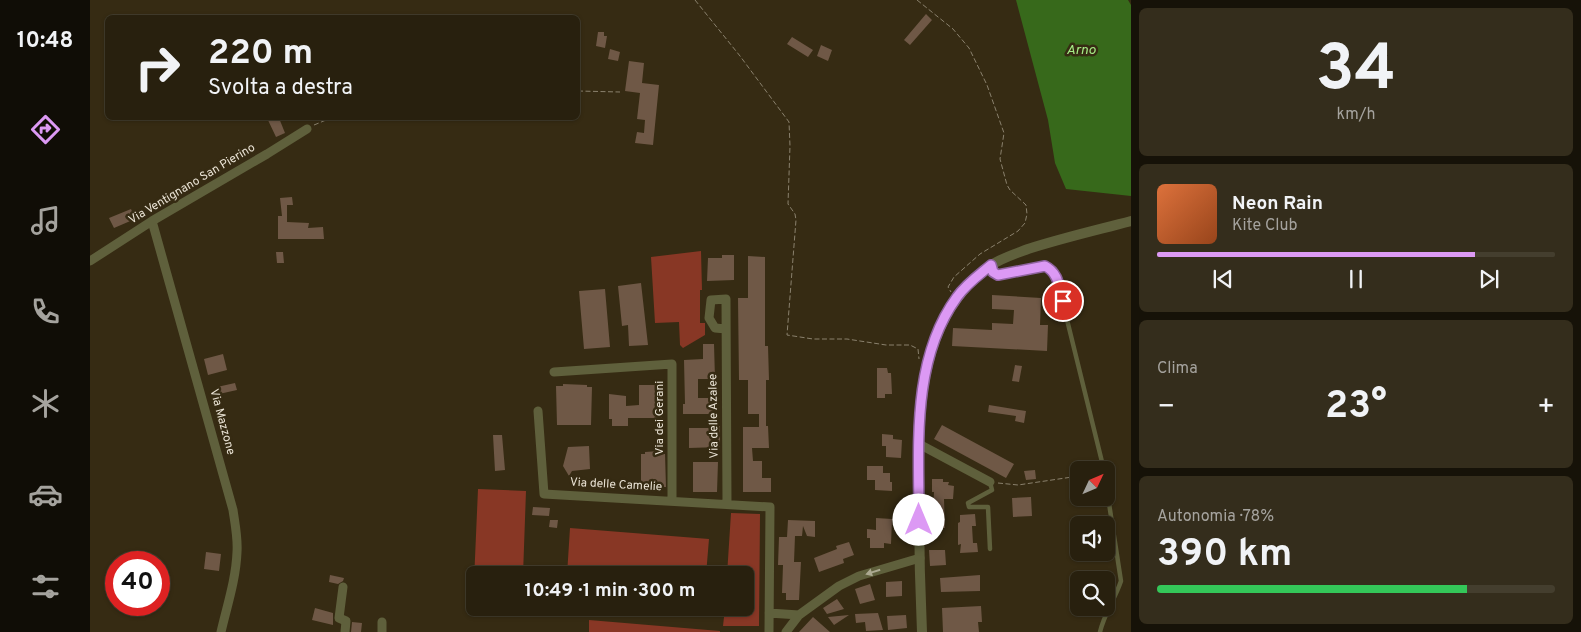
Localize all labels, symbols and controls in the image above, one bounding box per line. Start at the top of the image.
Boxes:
text: 10:48 [17,28,73,55]
text: 34 [1316,31,1396,113]
text: 220 m [208,32,313,76]
icon: right [125,35,190,100]
water label: Arno [1066,42,1096,59]
text: Svolta a destra [208,75,353,102]
text: km/h [1337,105,1375,125]
icon: directions [28,112,63,147]
street label: Via Ventignano San Pierino [126,140,259,228]
text: Neon Rain [1232,192,1323,216]
icon: music [28,203,63,238]
text: Kite Club [1232,216,1297,236]
icon: previous [1209,265,1237,293]
icon: pause [1342,265,1370,293]
icon: next [1475,265,1503,293]
pin [1042,280,1084,322]
icon: arrive [1049,287,1077,315]
icon: phone [28,294,63,329]
text: Clima [1157,359,1198,379]
street label: Via delle Azalee [705,373,723,459]
street label: Via dei Gerani [652,381,668,455]
text: 23° [1325,383,1387,432]
icon: climate [28,386,63,421]
street label: Via Mazzone [206,387,238,457]
text: − [1157,390,1175,426]
text: + [1537,390,1555,426]
north arrow [1070,461,1115,506]
map controls [1070,461,1115,616]
street label: Via delle Camelie [569,475,663,495]
icon: car [28,477,63,512]
position arrow [892,493,944,545]
text: Autonomia · 78% [1157,507,1274,527]
button: sound [1070,516,1115,561]
text: 390 km [1157,531,1292,580]
speed limit sign: 40 [105,551,170,616]
one-way arrow [865,568,880,576]
icon: filters [28,569,63,604]
button: search [1070,571,1115,616]
text: 10:49 · 1 min · 300 m [525,579,695,603]

